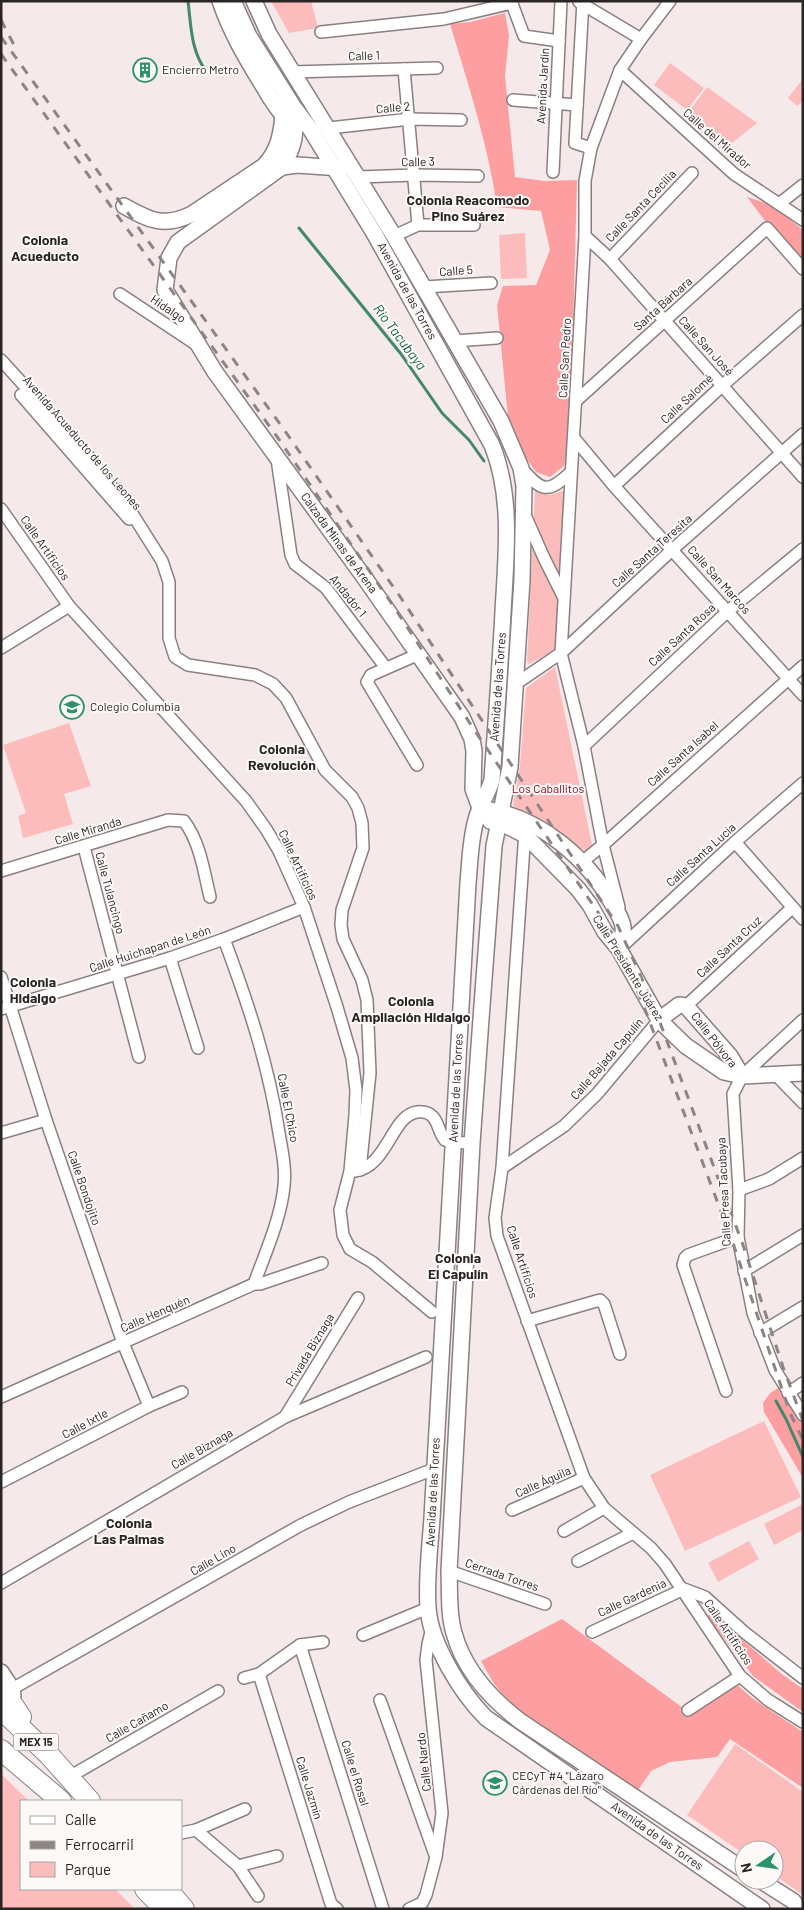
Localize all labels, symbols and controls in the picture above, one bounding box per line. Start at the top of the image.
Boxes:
street label: Calle 1 [348,47,380,63]
street label: Avenida Jardín [533,47,551,124]
building icon: Encierro Metro [132,57,158,83]
place label: Encierro Metro [162,62,239,76]
street label: Calle 2 [375,99,411,115]
street label: Calle del Mirador [681,105,755,172]
street label: Calle 3 [401,154,435,168]
street label: Calle Santa Cecilia [602,166,678,244]
district label: Colonia Reacomodo Pino Suárez [407,191,530,224]
district label: Colonia Acueducto [11,231,79,264]
street label: Avenida de las Torres [375,239,441,342]
street label: Calle 5 [439,262,473,278]
street label: Santa Bárbara [630,273,694,333]
street label: Hidalgo [148,291,189,325]
water label: Río Tacubaya [370,300,431,373]
street label: Calle San José [676,313,737,378]
street label: Calle San Pedro [555,317,573,398]
street label: Calle Salomé [657,371,715,426]
street label: Avenida Acueducto de los Leones [21,372,145,512]
street label: Calzada Minas de Arena [299,489,381,595]
street label: Calle Santa Teresita [609,511,694,590]
street label: Calle Artificios [18,512,73,583]
street label: Calle San Marcos [685,542,754,617]
street label: Andador 1 [327,571,370,619]
street label: Calle Santa Rosa [645,600,718,669]
street label: Avenida de las Torres [486,632,508,742]
school or university icon: Colegio Columbia [59,694,85,720]
place label: Colegio Columbia [90,699,180,713]
street label: Calle Santa Isabel [644,718,721,789]
district label: Colonia Revolución [248,740,316,773]
park label: Los Caballitos [512,781,585,795]
street label: Calle Miranda [53,813,123,847]
street label: Calle Santa Lucía [663,820,738,889]
street label: Calle Artificios [277,827,321,902]
street label: Calle Tulancingo [93,850,129,935]
street label: Calle Presidente Juárez [591,912,667,1023]
street label: Calle Santa Cruz [693,913,764,980]
street label: Calle Huichapan de León [87,922,212,974]
district label: Colonia Hidalgo [10,973,57,1006]
district label: Colonia Ampliación Hidalgo [351,992,471,1025]
street label: Calle Pólvora [689,1009,741,1070]
street label: Calle Bajada Capulín [567,1015,645,1102]
street label: Avenida de las Torres [445,1033,465,1143]
street label: Calle El Chico [275,1072,302,1143]
street label: Calle Presa Tacubaya [713,1137,733,1247]
street label: Calle Bondojito [66,1149,104,1227]
street label: Calle Artificios [505,1223,541,1300]
district label: Colonia El Capulín [428,1249,488,1282]
street label: Calle Henquén [118,1292,191,1335]
street label: Privada Biznaga [282,1311,336,1388]
street label: Calle Ixtle [59,1405,110,1441]
street label: Calle Biznaga [168,1425,235,1471]
street label: Avenida de las Torres [422,1437,442,1547]
street label: Calle Águila [513,1463,573,1500]
district label: Colonia Las Palmas [94,1514,164,1547]
street label: Calle Lino [187,1540,238,1578]
street label: Cerrada Torres [464,1555,541,1593]
street label: Calle Gardenia [595,1575,668,1619]
street label: Calle Artificios [702,1596,756,1667]
street label: Calle Cañamo [103,1698,170,1745]
street label: Calle Nardo [413,1732,433,1792]
road number: MEX 15 [14,1734,58,1750]
street label: Calle el Rosal [339,1738,373,1807]
street label: Calle Jazmín [294,1755,326,1821]
place label: CECyT #4 "Lázaro Cárdenas del Río" [512,1768,604,1796]
school or university icon: CECyT #4 "Lázaro Cárdenas del Río" [482,1770,508,1796]
street label: Avenida de las Torres [609,1798,706,1872]
legend [20,1800,182,1890]
text: Calle [65,1810,97,1828]
text: Ferrocarril [65,1835,134,1853]
north arrow [734,1840,784,1890]
text: Parque [65,1860,111,1878]
text: N [737,1862,755,1874]

